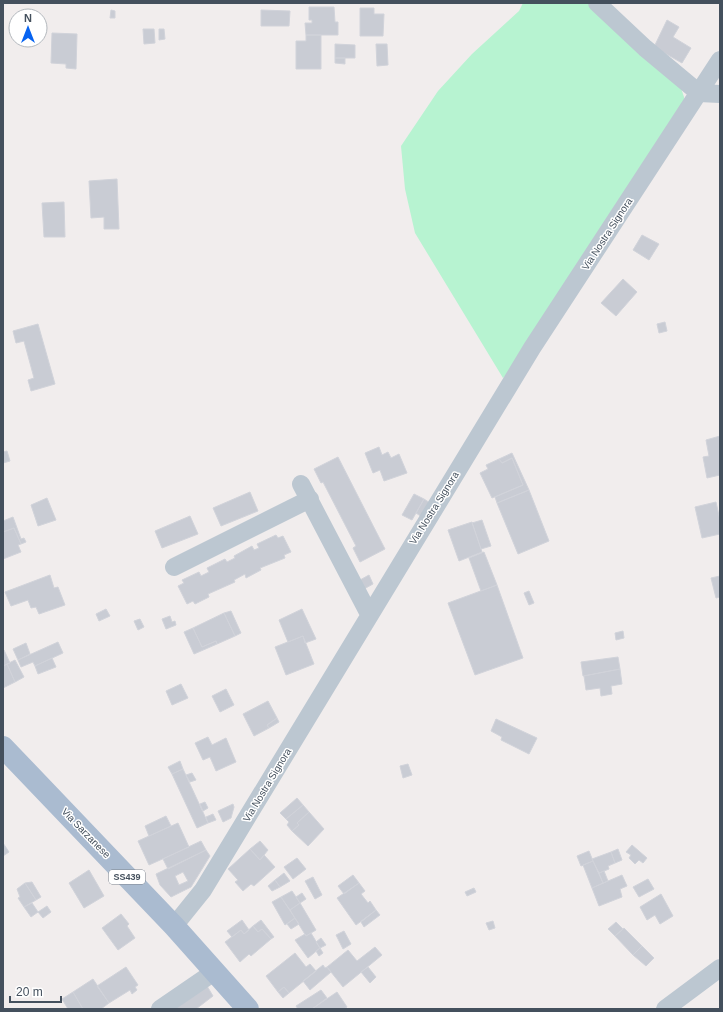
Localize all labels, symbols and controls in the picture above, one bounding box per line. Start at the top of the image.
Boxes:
north arrow [8,8,48,48]
text: N [24,12,32,24]
street label: Via Nostra Signora [580,196,635,272]
street label: Via Nostra Signora [407,469,461,546]
street label: Via Nostra Signora [241,746,294,824]
street label: Via Sarzanese [60,806,113,860]
road number: SS439 [109,870,145,884]
scale bar [10,978,61,1004]
text: 20 m [16,985,43,999]

